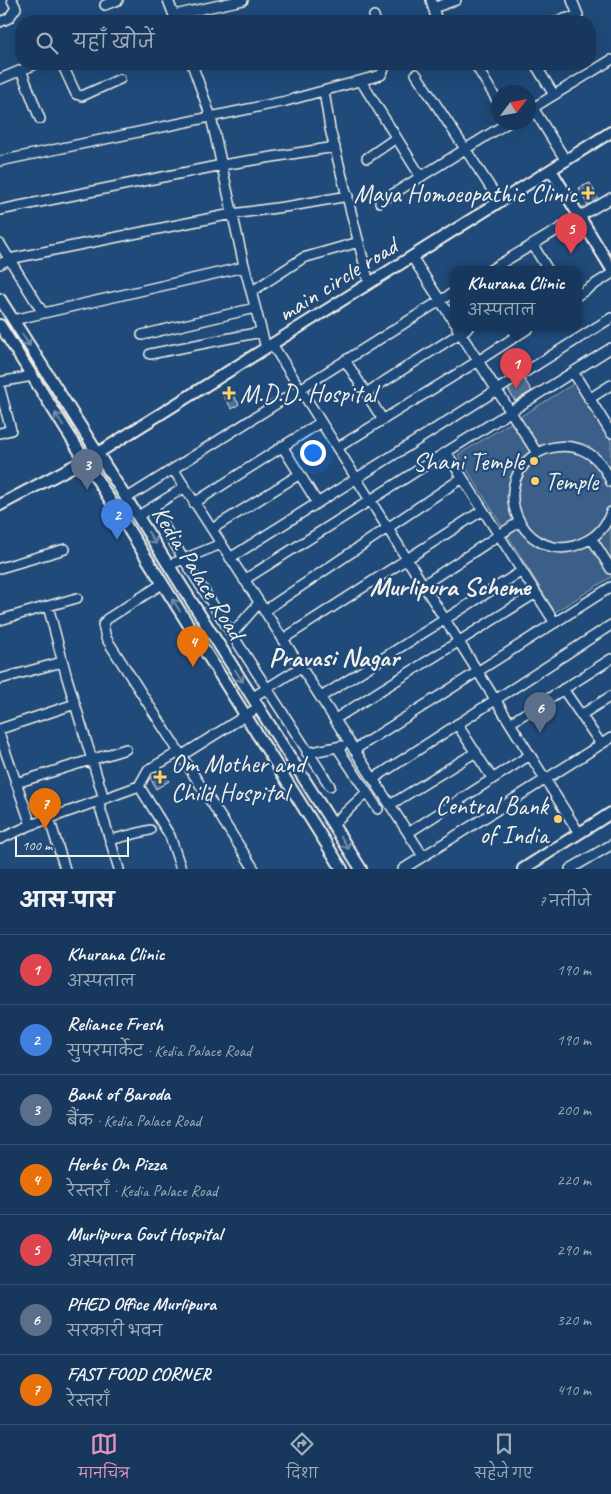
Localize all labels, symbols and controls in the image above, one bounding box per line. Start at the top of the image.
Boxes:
search box [15,15,596,70]
icon: search [33,29,61,57]
text: यहाँ खोजें [73,30,154,54]
north arrow [491,85,536,130]
place label: Maya Homoeopathic Clinic [354,178,578,210]
marker: Maya Homoeopathic Clinic [581,186,595,200]
pin: 5 [555,213,587,254]
street label: main circle road [272,228,407,329]
popup [450,266,582,331]
text: Khurana Clinic [467,271,565,295]
text: अस्पताल [467,300,535,320]
one-way arrow [21,333,31,347]
pin: 1 [500,348,532,389]
place label: M.D.D. Hospital [240,378,381,410]
marker: M.D.D. Hospital [222,386,236,400]
one-way arrow [53,412,63,426]
your location [300,440,326,466]
place label: Shani Temple [413,446,526,478]
pin: 3 [71,449,103,490]
marker: Shani Temple [528,455,540,467]
place label: Temple [545,466,600,498]
marker: Temple [529,475,541,487]
pin: 2 [101,499,133,540]
street label: Kedia Palace Road [144,500,254,649]
one-way arrow [148,531,158,545]
district label: Murlipura Scheme [370,570,533,603]
one-way arrow [171,599,181,613]
pin: 4 [177,626,209,667]
district label: Pravasi Nagar [269,641,402,674]
one-way arrow [235,668,245,682]
pin: 6 [524,692,556,733]
place label: Om Mother and Child Hospital [171,748,308,809]
marker: Om Mother and Child Hospital [153,770,167,784]
pin: 7 [29,788,61,829]
place label: Central Bank of India [436,790,551,851]
marker: Central Bank of India [552,813,564,825]
scale bar [15,834,129,857]
one-way arrow [340,835,350,849]
text: 100 m [22,837,52,854]
text: आस-पास [20,887,114,913]
text: 7 नतीजे [538,891,591,911]
text: Khurana Clinic [67,942,165,966]
text: 1 [32,960,40,980]
text: 190 m [557,960,591,980]
text: अस्पताल [67,971,135,991]
text: Reliance Fresh [67,1012,163,1036]
text: 2 [32,1030,40,1050]
text: 190 m [557,1030,591,1050]
text: सुपरमार्केट · Kedia Palace Road [67,1041,251,1061]
text: Bank of Baroda [67,1082,170,1106]
text: 3 [32,1100,40,1120]
text: 200 m [557,1100,591,1120]
text: बैंक · Kedia Palace Road [67,1111,201,1131]
text: Herbs On Pizza [67,1152,166,1176]
text: 4 [32,1170,40,1190]
text: 220 m [557,1170,591,1190]
text: रेस्तराँ · Kedia Palace Road [67,1181,217,1201]
text: Murlipura Govt Hospital [67,1222,222,1246]
text: 5 [33,1240,39,1260]
text: 290 m [557,1240,591,1260]
text: अस्पताल [67,1251,135,1271]
text: PHED Office Murlipura [67,1292,216,1316]
text: 6 [32,1310,40,1330]
text: 320 m [557,1310,591,1330]
text: सरकारी भवन [67,1321,162,1341]
text: FAST FOOD CORNER [67,1362,211,1386]
text: 7 [32,1380,40,1400]
text: 410 m [557,1380,591,1400]
text: रेस्तराँ [67,1391,110,1411]
tab: मानचित्र [78,1430,130,1489]
tab: दिशा [286,1430,318,1489]
tab: सहेजे गए [475,1430,533,1489]

